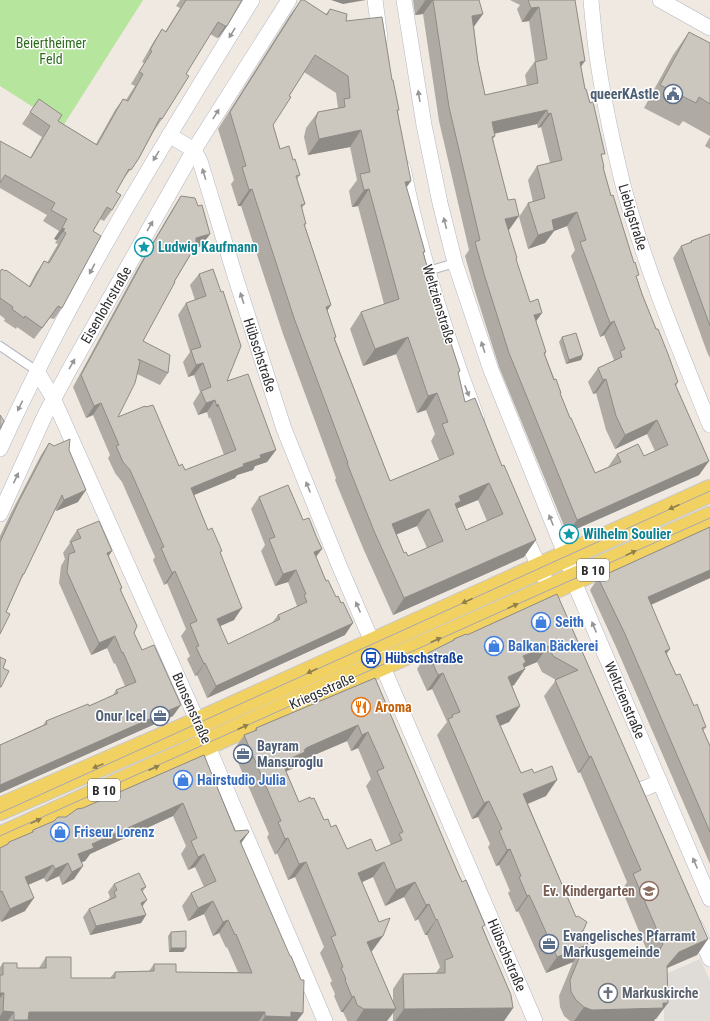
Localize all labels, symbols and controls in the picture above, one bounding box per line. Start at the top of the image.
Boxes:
one-way arrow [228,27,235,39]
park label: Beiertheimer Feld [16,35,86,67]
public building icon: queerKAstle [662,83,684,105]
place label: queerKAstle [590,86,659,102]
one-way arrow [416,90,422,102]
one-way arrow [213,108,220,120]
one-way arrow [152,151,160,161]
one-way arrow [201,168,207,180]
street label: Liebigstraße [615,182,651,253]
one-way arrow [442,217,448,229]
one-way arrow [147,220,154,232]
place icon: Ludwig Kaufmann [133,236,155,258]
place label: Ludwig Kaufmann [158,239,258,255]
street label: Weltzienstraße [419,262,459,346]
street label: Eisenlohrstraße [78,263,135,346]
one-way arrow [88,263,95,274]
one-way arrow [239,292,245,304]
street label: Hübschstraße [240,316,280,395]
one-way arrow [480,341,486,353]
one-way arrow [69,358,76,370]
one-way arrow [464,386,470,398]
one-way arrow [17,401,23,412]
one-way arrow [13,473,19,484]
one-way arrow [304,481,310,493]
one-way arrow [669,504,680,510]
one-way arrow [548,514,554,526]
place icon: Wilhelm Soulier [558,523,580,545]
place label: Wilhelm Soulier [583,526,671,542]
one-way arrow [626,550,637,556]
road number: B 10 [577,559,609,581]
one-way arrow [460,599,472,605]
one-way arrow [354,601,360,613]
one-way arrow [507,603,518,609]
shop icon: Seith [530,611,552,633]
place label: Seith [555,614,584,630]
one-way arrow [590,621,596,633]
shop icon: Balkan Bäckerei [483,635,505,657]
one-way arrow [430,637,442,643]
place label: Balkan Bäckerei [508,638,598,654]
bus stop icon: Hübschstraße [360,647,382,669]
place label: Hübschstraße [385,650,464,666]
street label: Weltzienstraße [602,659,649,741]
street label: Kriegsstraße [287,669,358,713]
one-way arrow [305,669,317,675]
street label: Bunsenstraße [169,670,215,746]
restaurant icon: Aroma [350,696,372,718]
place label: Aroma [375,699,412,715]
office icon: Onur Icel [149,705,171,727]
place label: Onur Icel [95,708,146,724]
one-way arrow [237,724,248,730]
place label: Bayram Mansuroglu [257,738,323,770]
office icon: Bayram Mansuroglu [232,743,254,765]
one-way arrow [93,763,104,769]
one-way arrow [148,765,159,771]
shop icon: Hairstudio Julia [172,769,194,791]
place label: Hairstudio Julia [197,772,286,788]
road number: B 10 [88,779,120,801]
one-way arrow [30,818,42,824]
shop icon: Friseur Lorenz [49,821,71,843]
place label: Friseur Lorenz [74,824,155,840]
one-way arrow [691,856,697,868]
school or university icon: Ev. Kindergarten [638,880,660,902]
place label: Ev. Kindergarten [543,883,635,899]
street label: Hübschstraße [485,916,530,994]
place label: Evangelisches Pfarramt Markusgemeinde [563,928,696,960]
office icon: Evangelisches Pfarramt Markusgemeinde [538,933,560,955]
church icon: Markuskirche [597,982,619,1004]
place label: Markuskirche [622,985,699,1001]

